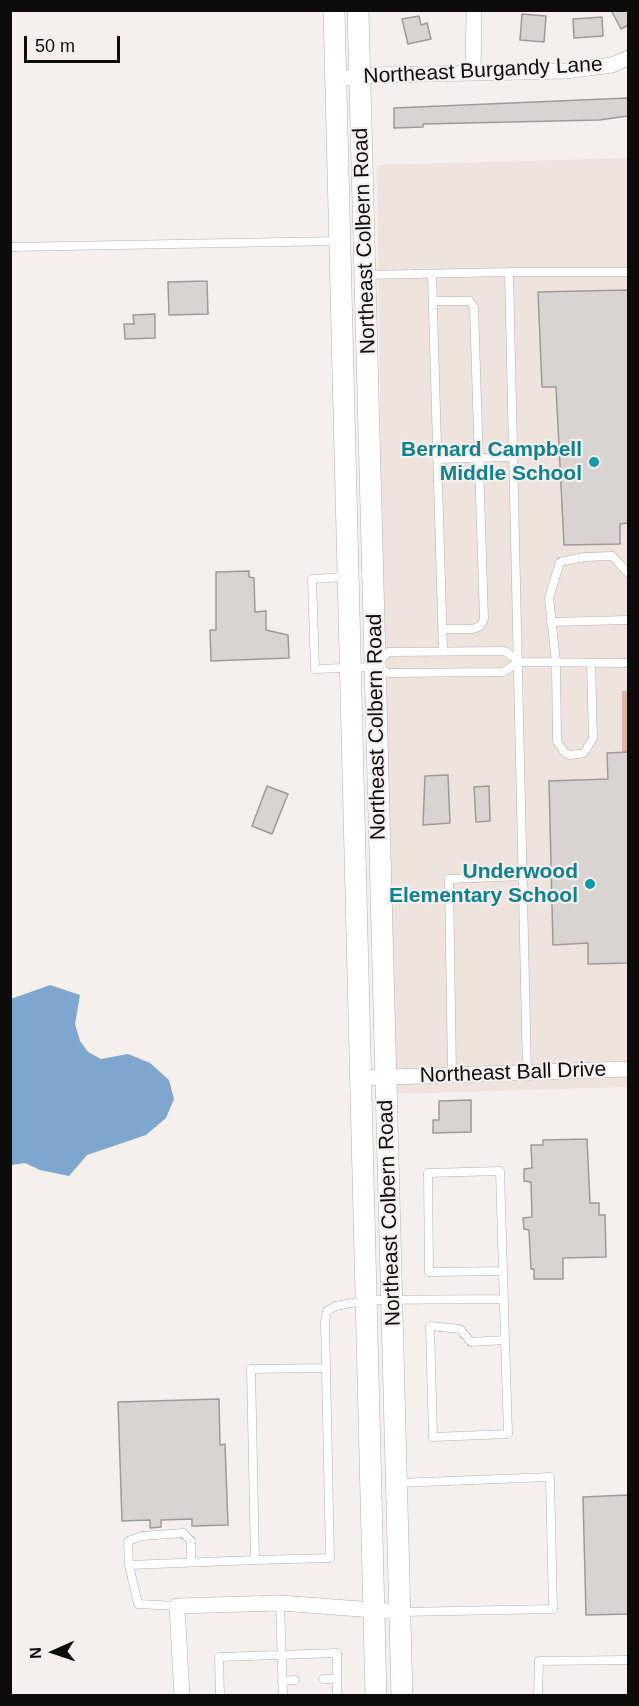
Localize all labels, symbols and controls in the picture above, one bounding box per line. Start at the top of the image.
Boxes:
scale bar [27,24,123,62]
text: 50 m [35,36,75,56]
street label: Northeast Burgandy Lane [363,52,603,90]
street label: Northeast Colbern Road [348,127,382,355]
place label: Bernard Campbell Middle School [401,437,582,487]
marker: Bernard Campbell Middle School [587,455,601,469]
street label: Northeast Colbern Road [362,614,392,840]
place label: Underwood Elementary School [389,859,578,909]
marker: Underwood Elementary School [583,877,597,891]
street label: Northeast Ball Drive [419,1057,607,1089]
street label: Northeast Colbern Road [373,1099,407,1327]
north arrow [24,1622,84,1682]
text: N [27,1647,44,1659]

